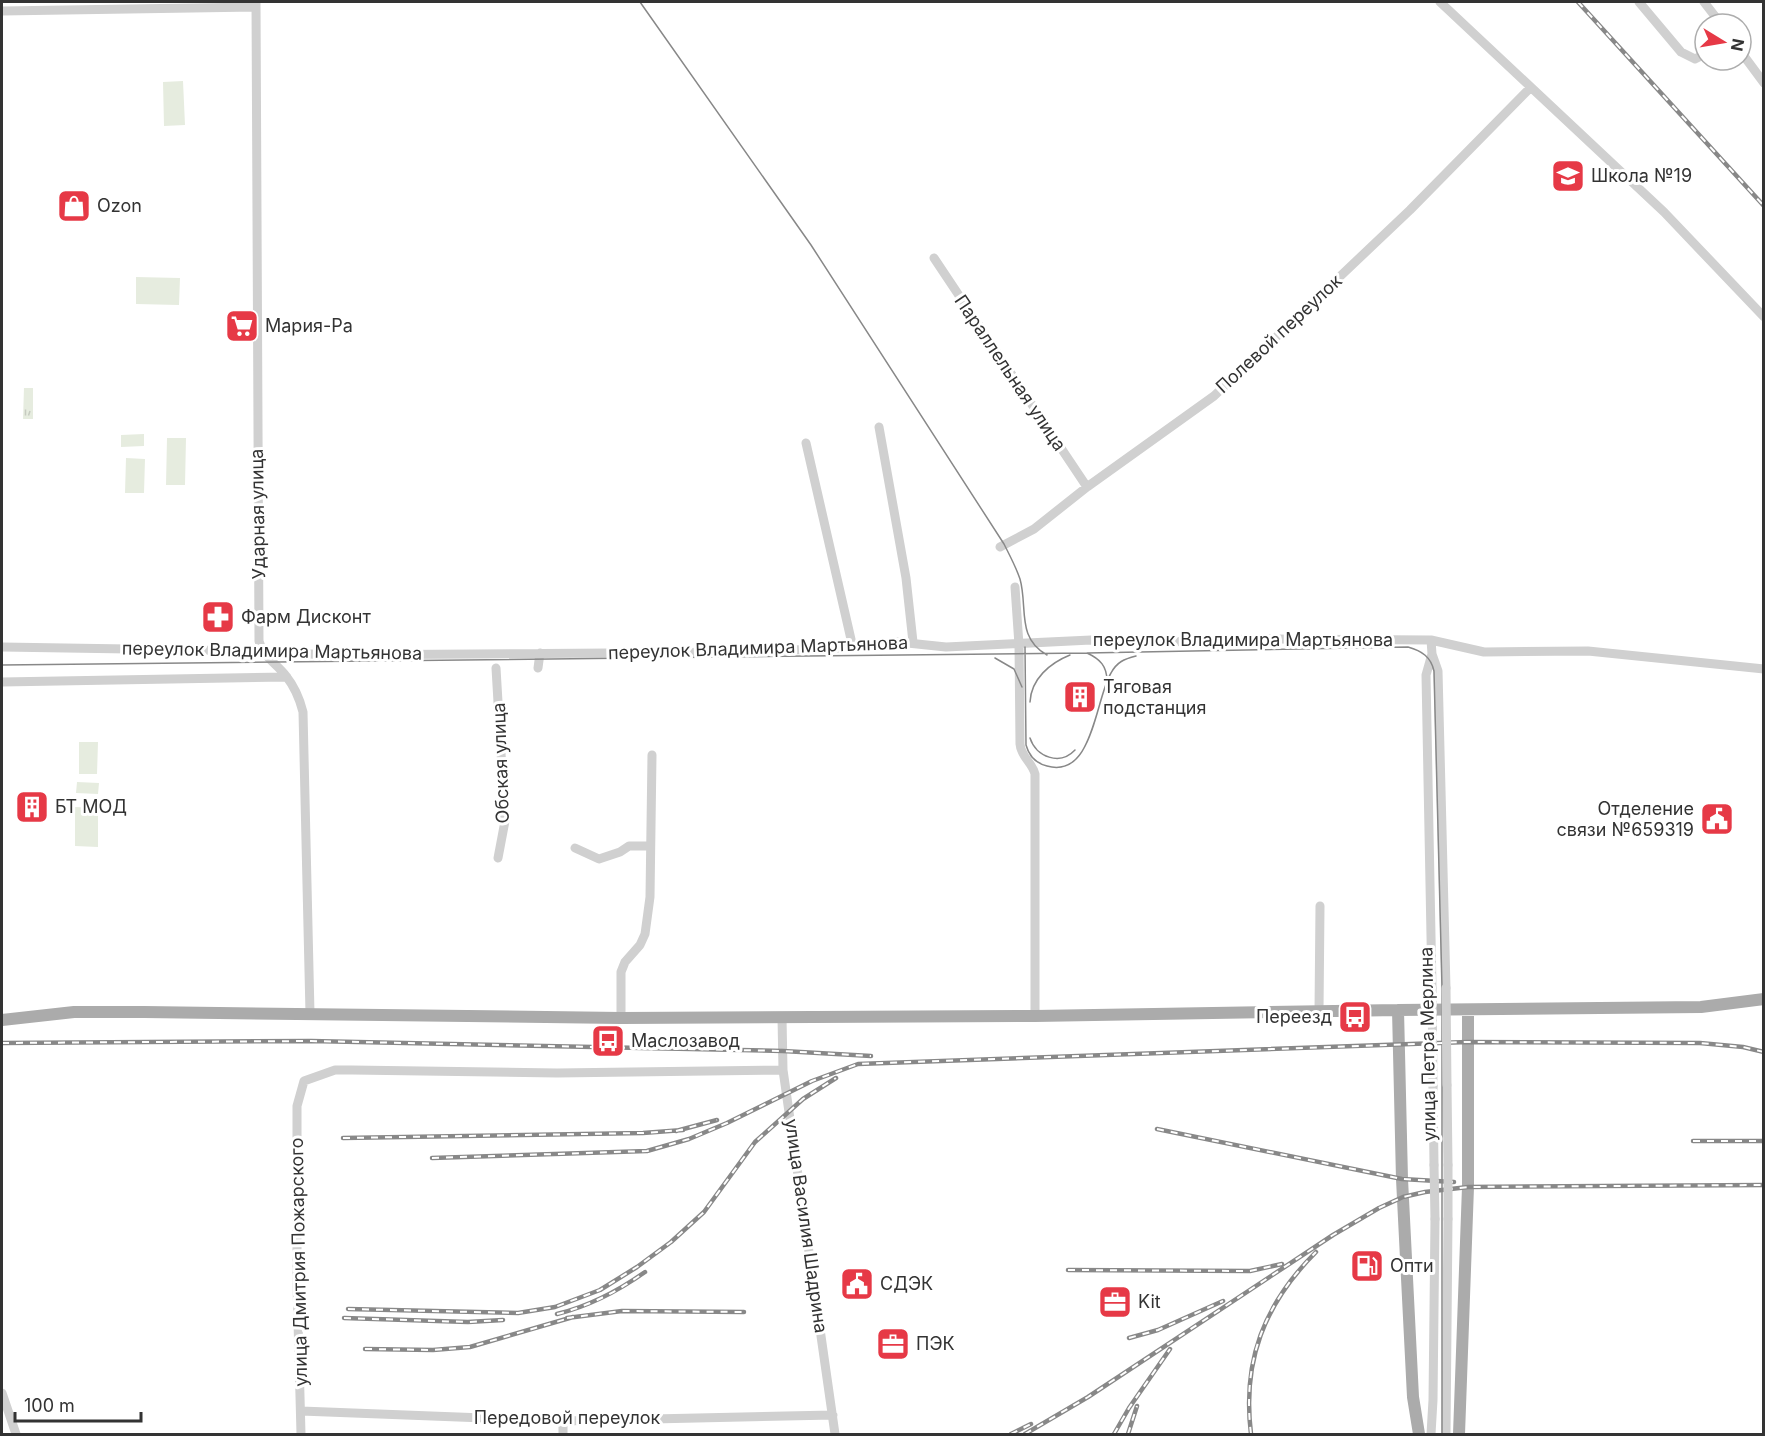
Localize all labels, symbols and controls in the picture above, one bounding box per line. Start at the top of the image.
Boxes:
north arrow [1693,12,1753,72]
text: N [1727,37,1749,53]
school or university icon: Школа №19 [1550,158,1586,194]
place label: Школа №19 [1591,165,1692,186]
shop icon: Ozon [56,188,92,224]
place label: Ozon [97,195,142,216]
street label: Полевой переулок [1211,270,1346,397]
street label: Параллельная улица [950,291,1070,455]
supermarket icon: Мария-Ра [224,308,260,344]
place label: Мария-Ра [265,315,353,336]
street label: Ударная улица [246,448,269,580]
pharmacy icon: Фарм Дисконт [200,599,236,635]
place label: Фарм Дисконт [241,606,371,627]
street label: переулок Владимира Мартьянова [1093,629,1393,650]
street label: переулок Владимира Мартьянова [608,632,908,663]
street label: переулок Владимира Мартьянова [122,637,422,664]
place label: Тяговая подстанция [1103,676,1206,718]
building icon: Тяговая подстанция [1062,679,1098,715]
street label: Обская улица [488,702,513,824]
building icon: БТ МОД [14,789,50,825]
place label: БТ МОД [55,796,127,817]
place label: Отделение связи №659319 [1556,798,1694,840]
public building icon: Отделение связи №659319 [1699,801,1735,837]
street label: улица Петра Мерлина [1415,947,1440,1142]
bus stop icon: Переезд [1337,999,1373,1035]
place label: Переезд [1256,1006,1332,1027]
bus stop icon: Маслозавод [590,1023,626,1059]
place label: Маслозавод [631,1030,740,1051]
street label: улица Василия Шадрина [781,1117,832,1334]
street label: улица Дмитрия Пожарского [286,1137,311,1387]
fuel station icon: Опти [1349,1248,1385,1284]
place label: Опти [1390,1255,1434,1276]
public building icon: СДЭК [839,1266,875,1302]
place label: СДЭК [880,1273,933,1294]
office icon: Kit [1097,1284,1133,1320]
place label: Kit [1138,1291,1161,1312]
office icon: ПЭК [875,1326,911,1362]
place label: ПЭК [916,1333,955,1354]
scale bar [15,1385,141,1423]
text: 100 m [24,1395,75,1416]
street label: Передовой переулок [474,1407,661,1428]

